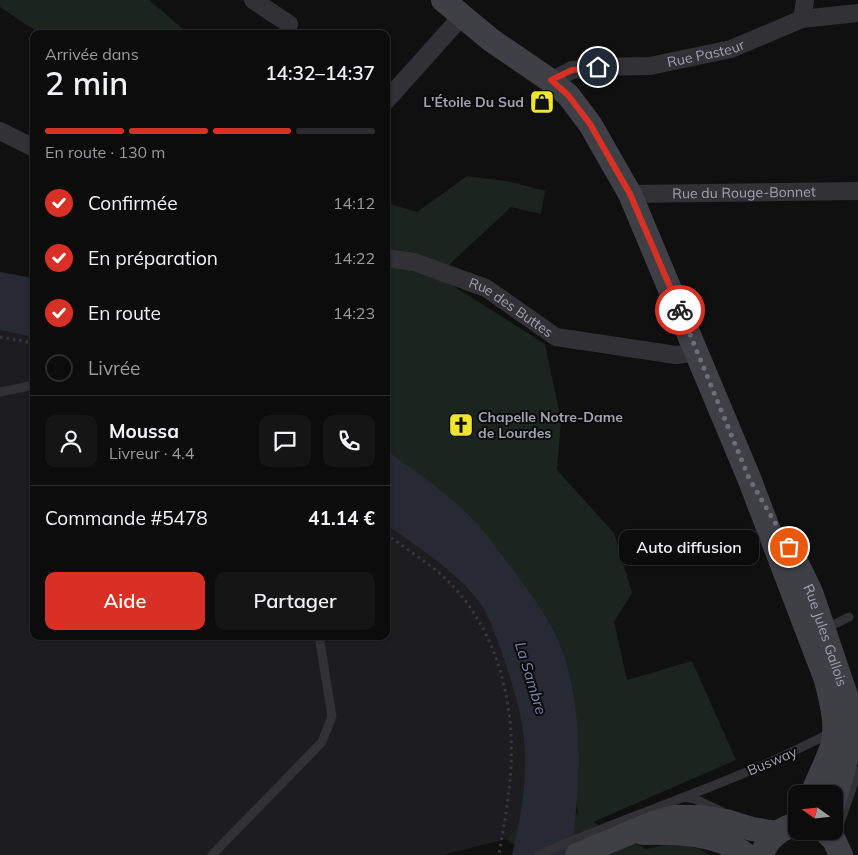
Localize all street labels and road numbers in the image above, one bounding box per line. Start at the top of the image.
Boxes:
street label: Rue Pasteur [666,35,748,71]
street label: Rue du Rouge-Bonnet [672,183,816,202]
street label: Rue des Buttes [466,274,557,341]
street label: Rue Jules Gallois [799,581,851,689]
street label: Busway [744,742,800,779]

